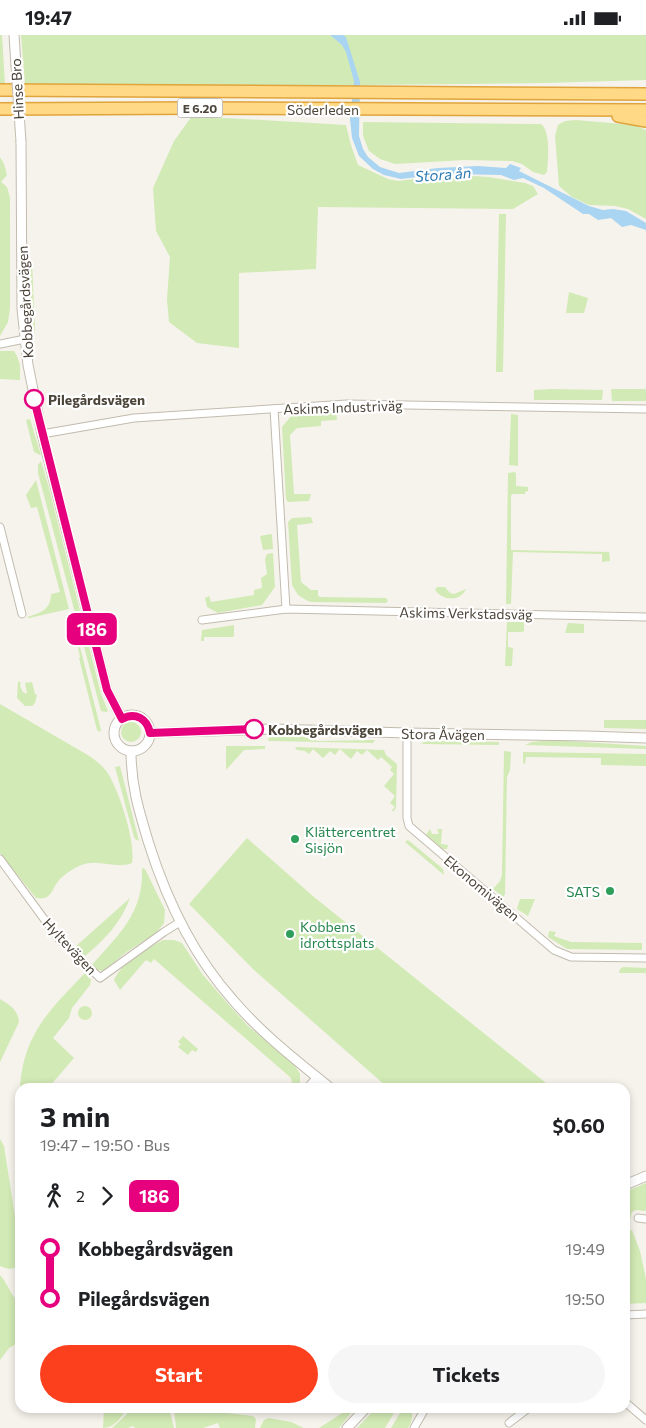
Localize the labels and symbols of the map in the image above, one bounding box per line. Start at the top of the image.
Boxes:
street label: Hinse Bro [7,58,27,120]
road number: E 6.20 [178,99,222,117]
street label: Söderleden [287,101,359,118]
water label: Stora ån [414,163,472,185]
street label: Kobbegårdsvägen [14,245,36,359]
marker: Pilegårdsvägen [24,389,44,409]
place label: Pilegårdsvägen [48,391,145,408]
street label: Askims Industriväg [283,396,403,418]
street label: Askims Verkstadsväg [399,603,533,623]
line badge: 186 [63,613,121,645]
marker: Kobbegårdsvägen [244,719,264,739]
place label: Kobbegårdsvägen [268,721,382,738]
street label: Stora Åvägen [401,725,485,743]
place label: Klättercentret Sisjön [305,823,396,856]
marker: Klättercentret Sisjön [289,833,301,845]
street label: Ekonomivägen [441,851,523,925]
place label: SATS [566,883,600,900]
marker: SATS [604,885,616,897]
street label: Hyltevägen [39,914,101,978]
place label: Kobbens idrottsplats [300,918,374,951]
marker: Kobbens idrottsplats [284,928,296,940]

